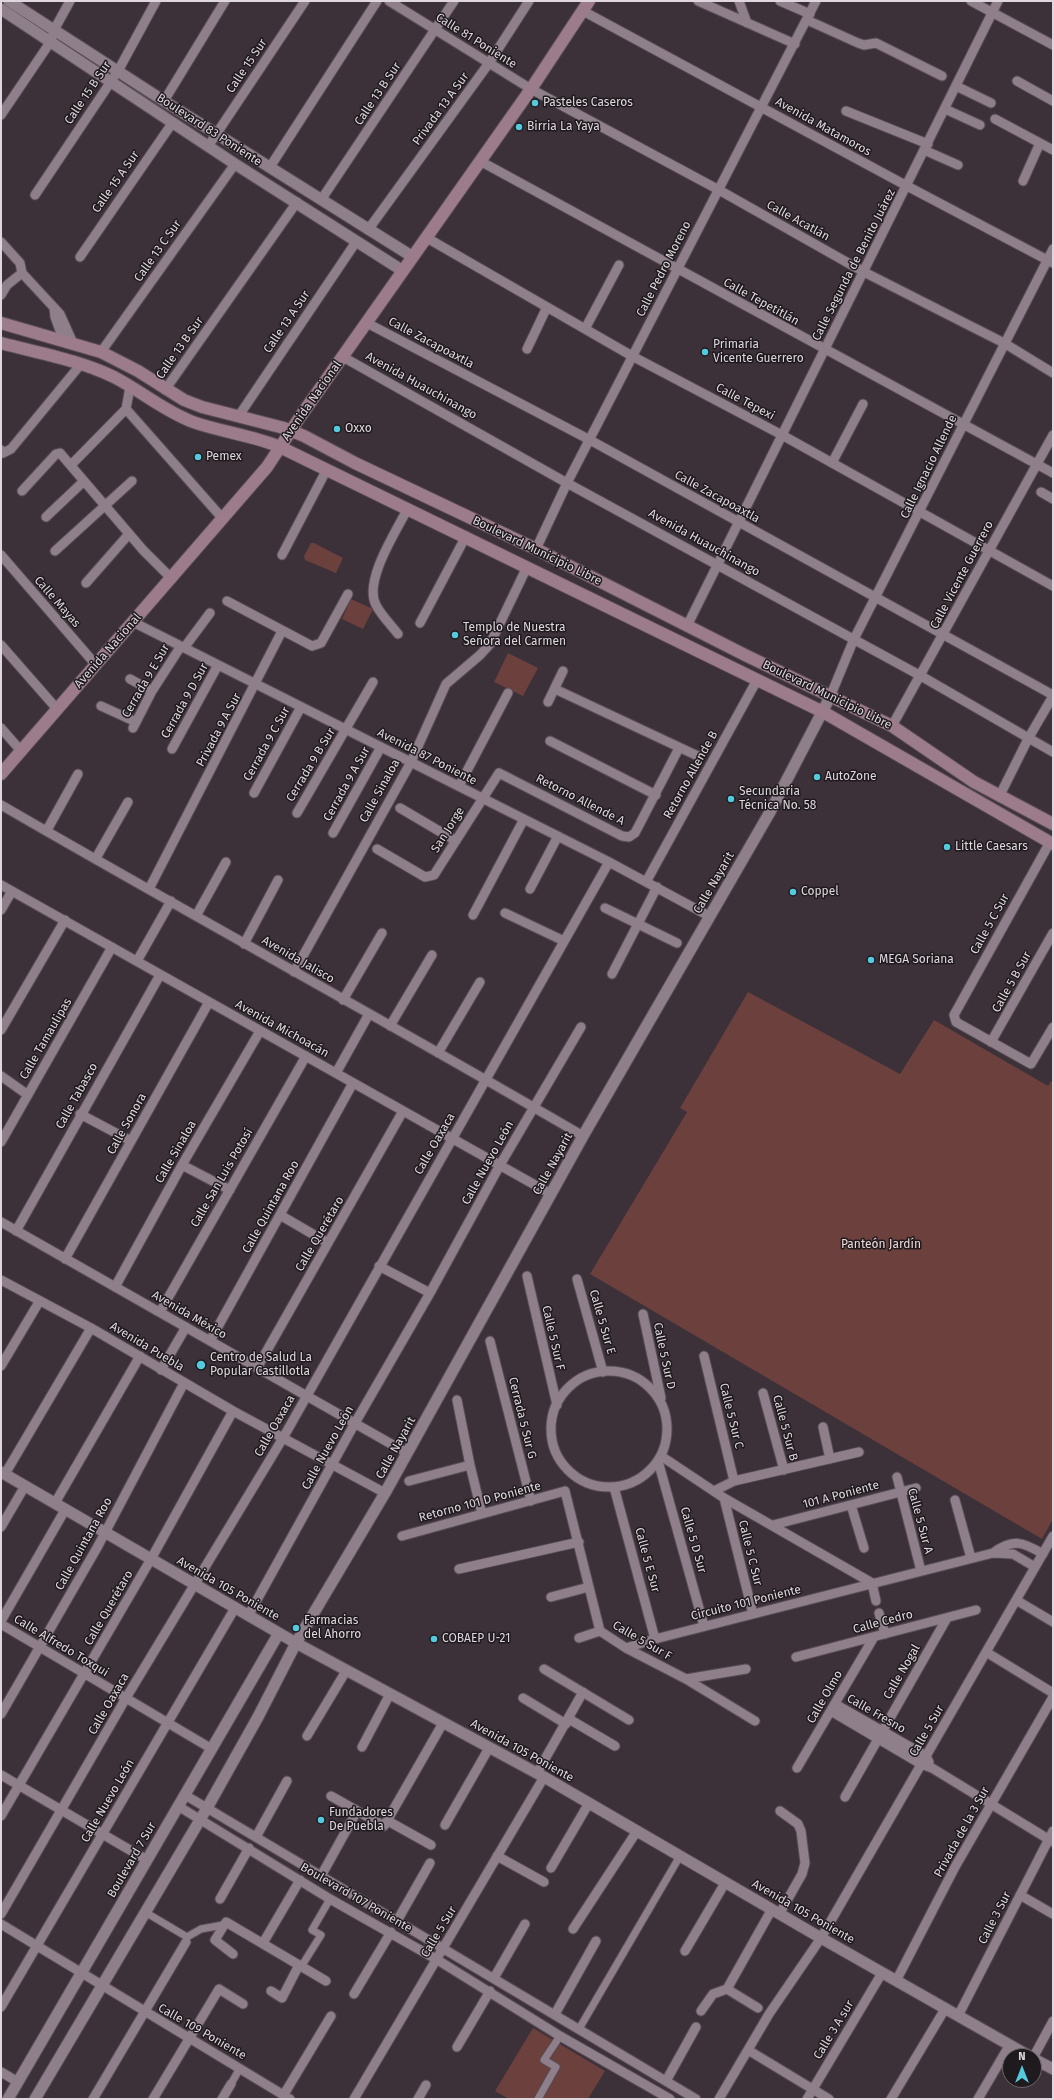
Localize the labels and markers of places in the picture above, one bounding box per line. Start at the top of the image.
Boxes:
place label: Pasteles Caseros [543,96,633,110]
marker: Pasteles Caseros [530,98,540,108]
place label: Birria La Yaya [527,120,600,134]
marker: Birria La Yaya [514,122,524,132]
place label: Primaria Vicente Guerrero [713,338,804,366]
marker: Primaria Vicente Guerrero [700,347,710,357]
place label: Oxxo [345,422,372,436]
marker: Oxxo [332,424,342,434]
place label: Pemex [206,450,242,464]
marker: Pemex [193,452,203,462]
place label: Templo de Nuestra Señora del Carmen [463,621,566,649]
marker: Templo de Nuestra Señora del Carmen [450,630,460,640]
place label: AutoZone [825,770,877,784]
marker: AutoZone [812,772,822,782]
place label: Secundaria Técnica No. 58 [739,785,816,813]
marker: Secundaria Técnica No. 58 [726,794,736,804]
place label: Little Caesars [955,840,1028,854]
marker: Little Caesars [942,842,952,852]
place label: Coppel [801,885,839,899]
marker: Coppel [788,887,798,897]
place label: MEGA Soriana [879,953,954,967]
marker: MEGA Soriana [866,955,876,965]
place label: Centro de Salud La Popular Castillotla [210,1351,312,1379]
marker: Centro de Salud La Popular Castillotla [195,1359,207,1371]
place label: Farmacias del Ahorro [304,1614,361,1642]
marker: Farmacias del Ahorro [291,1623,301,1633]
place label: COBAEP U-21 [442,1632,510,1646]
marker: COBAEP U-21 [429,1634,439,1644]
place label: Fundadores De Puebla [329,1806,393,1834]
marker: Fundadores De Puebla [316,1815,326,1825]

